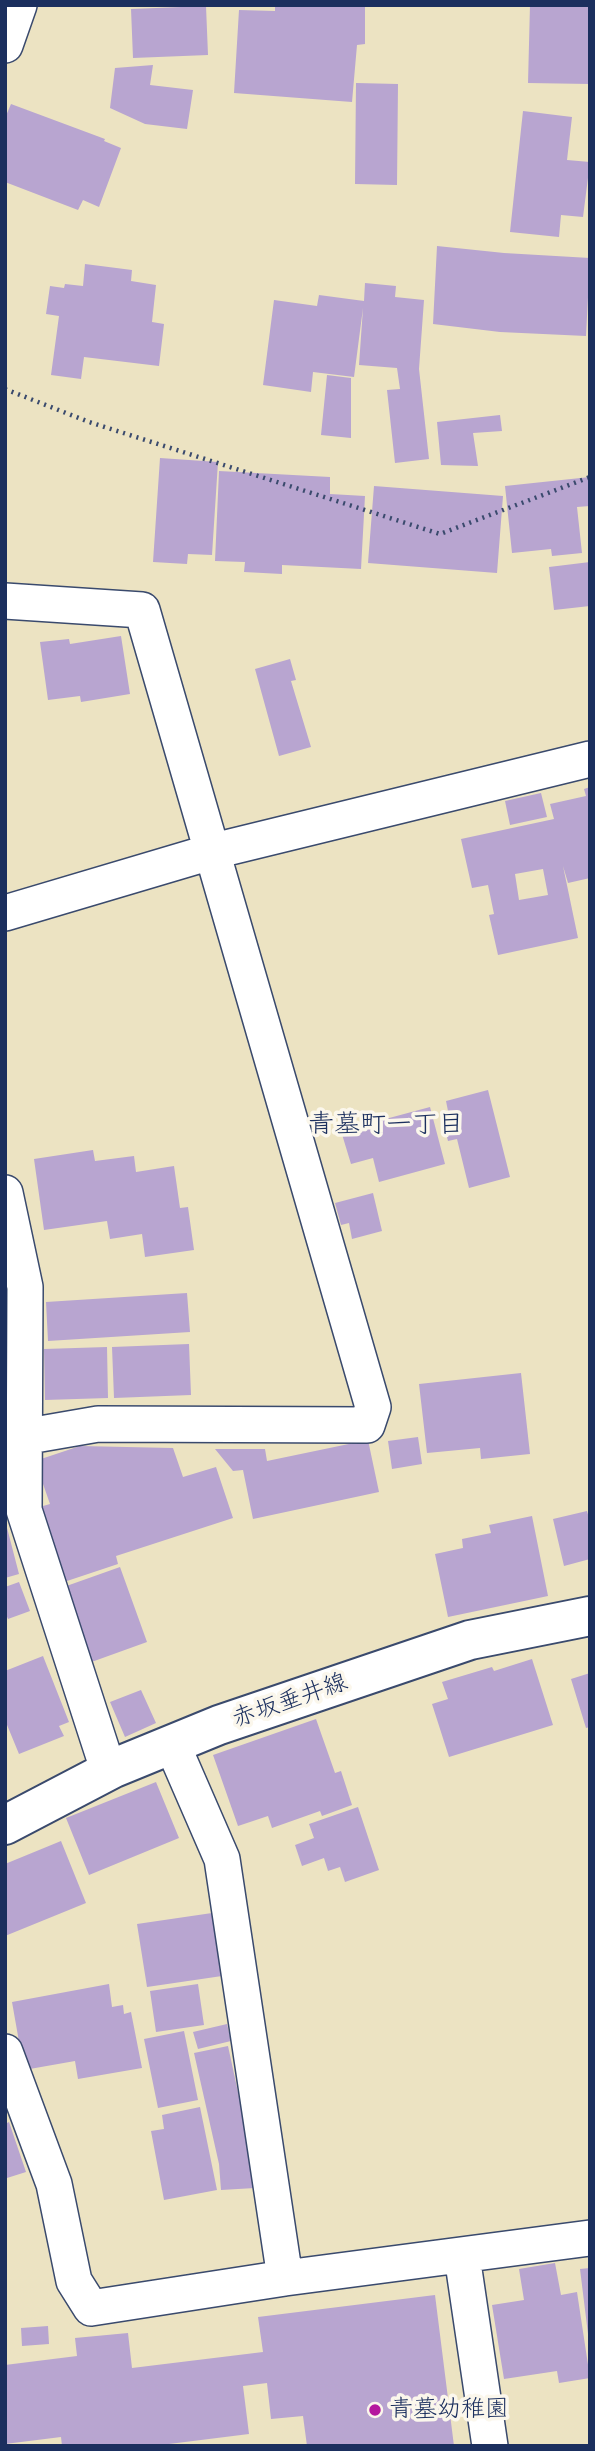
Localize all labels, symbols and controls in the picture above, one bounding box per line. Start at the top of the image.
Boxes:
district label: 青墓町一丁目 [308,1109,464,1141]
street label: 赤坂垂井線 [229,1668,351,1734]
place label: 青墓幼稚園 [389,2396,509,2424]
marker: 青墓幼稚園 [367,2402,383,2418]

